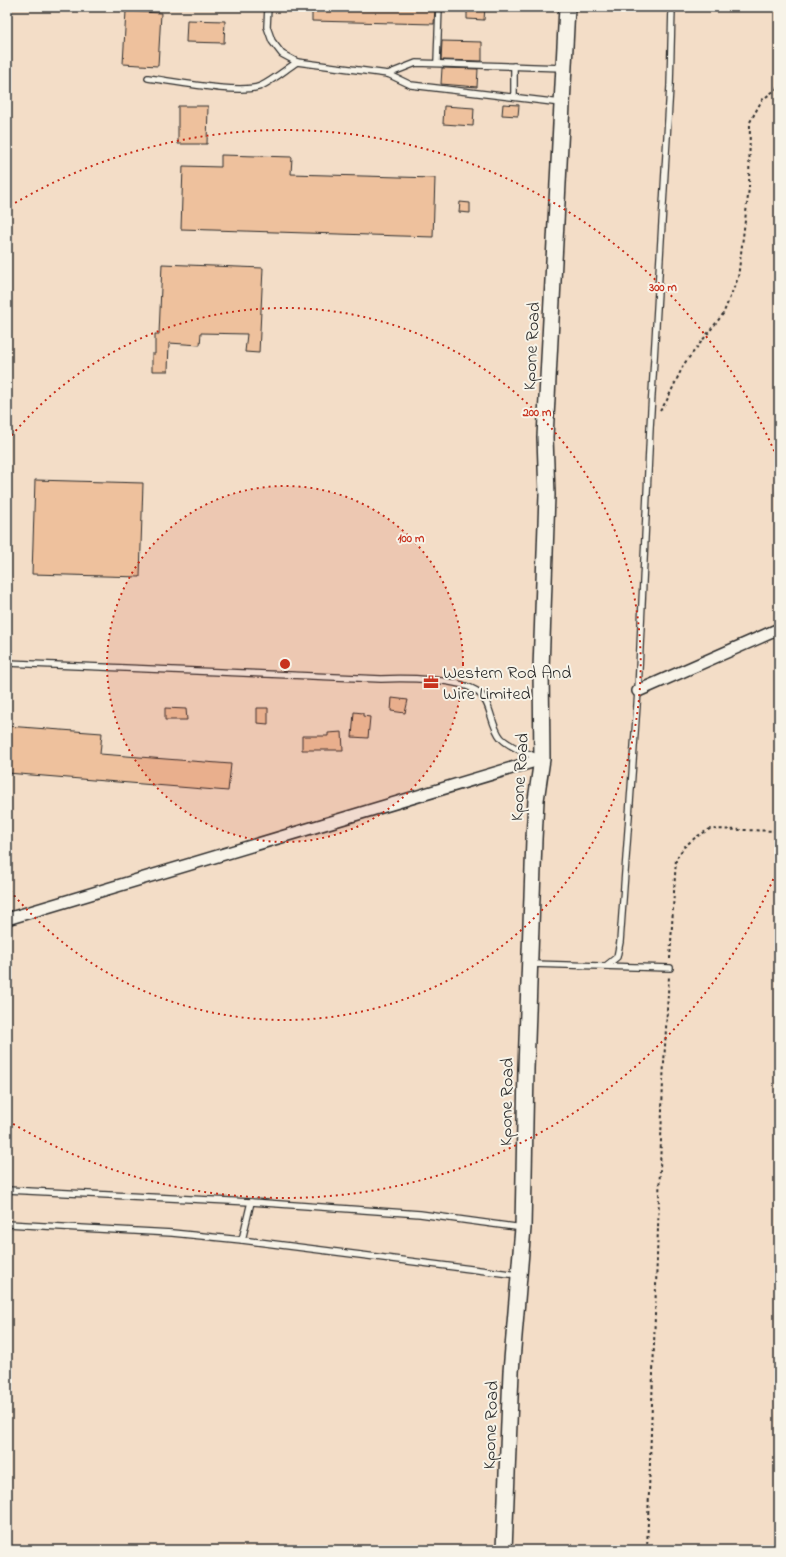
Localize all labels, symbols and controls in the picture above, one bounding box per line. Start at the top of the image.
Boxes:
text: 300 m [648,279,678,297]
street label: Kpone Road [518,301,548,391]
text: 200 m [522,404,552,422]
text: 100 m [398,530,425,548]
centre of rings [278,657,292,671]
place label: Western Rod And Wire Limited [443,661,571,708]
office icon: Western Rod And Wire Limited [422,673,440,691]
street label: Kpone Road [505,732,537,822]
street label: Kpone Road [494,1058,522,1146]
street label: Kpone Road [477,1380,507,1470]

